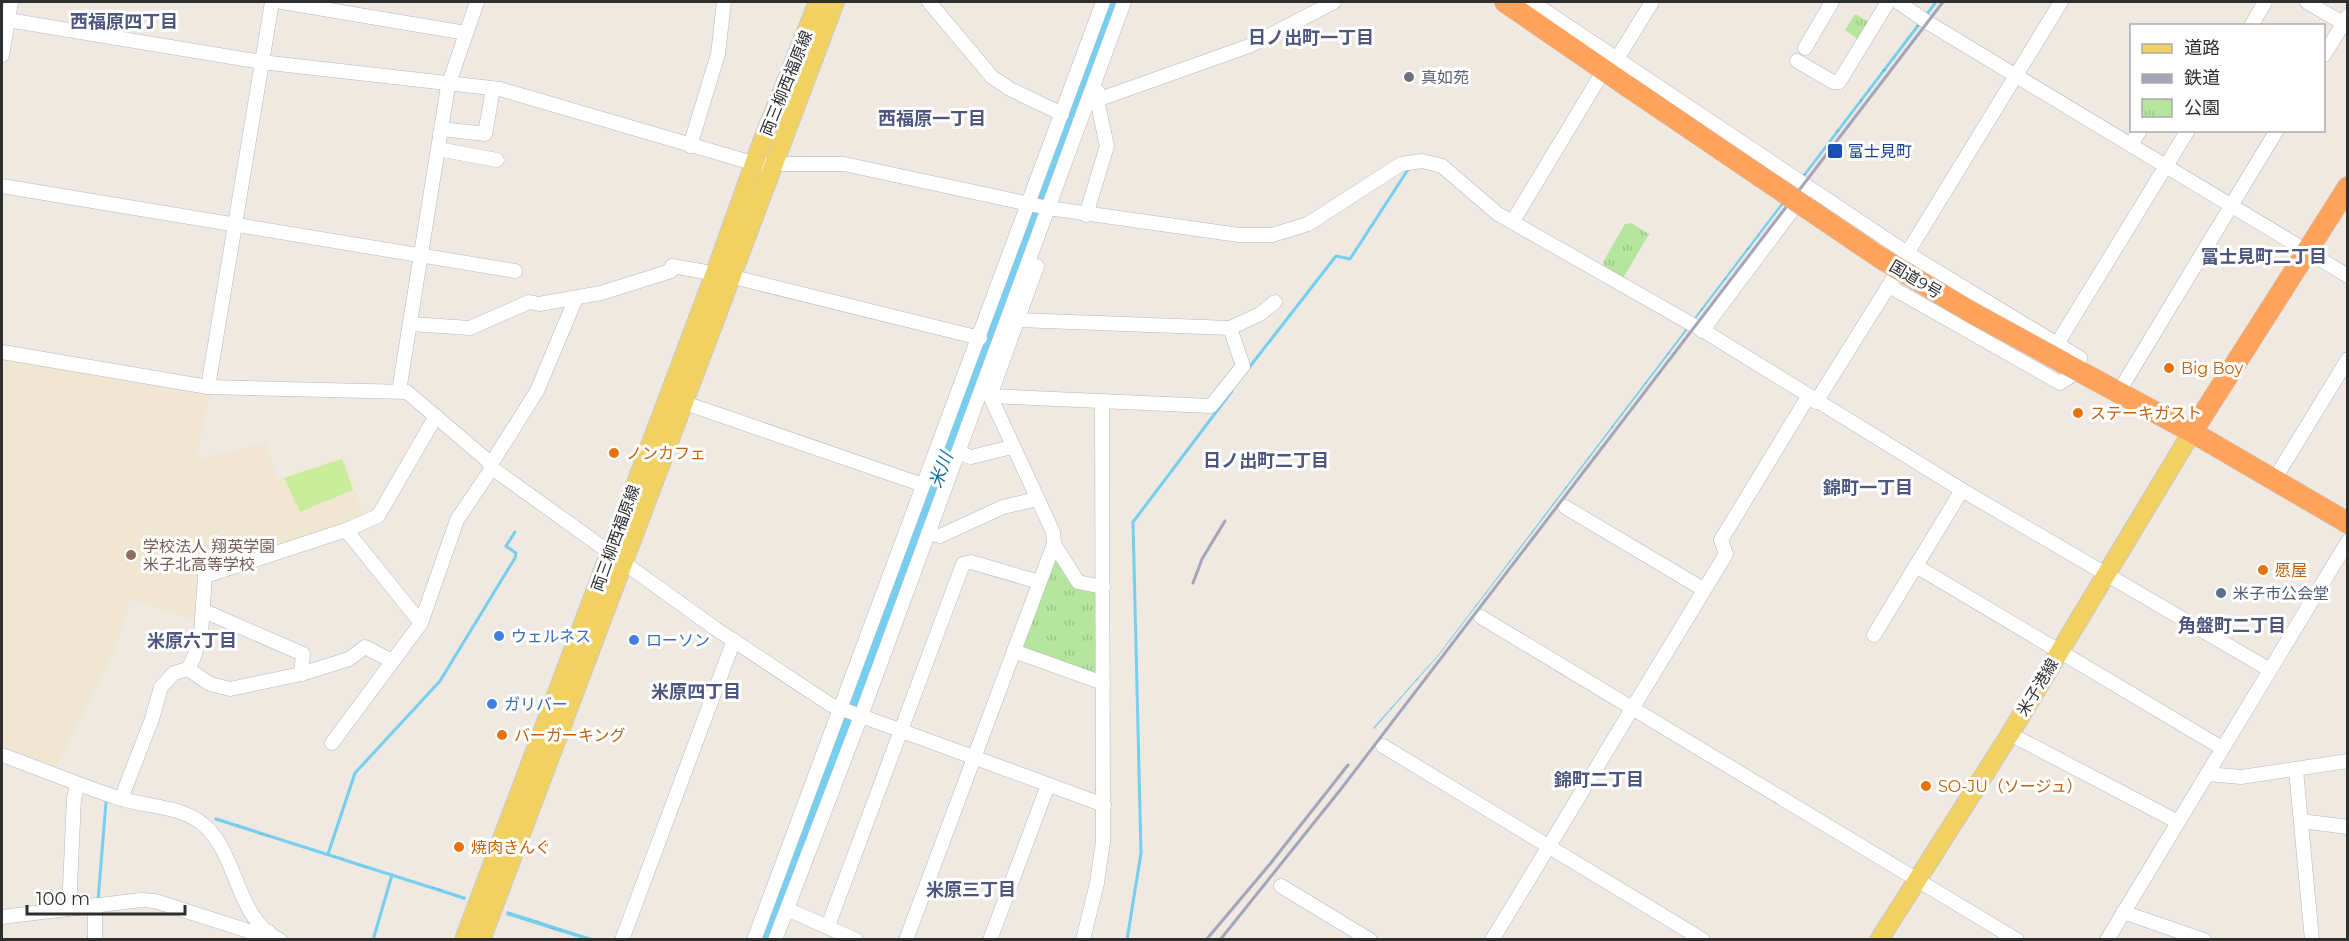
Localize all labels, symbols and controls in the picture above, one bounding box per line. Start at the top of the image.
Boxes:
district label: 西福原四丁目 [70,11,178,33]
legend [2130,24,2325,132]
district label: 日ノ出町一丁目 [1248,27,1374,49]
street label: 両三柳西福原線 [757,28,816,139]
text: 道路 [2184,37,2220,59]
text: 鉄道 [2184,67,2220,89]
place label: 真如苑 [1421,68,1469,87]
marker: 真如苑 [1402,70,1416,84]
text: 公園 [2184,97,2220,119]
district label: 西福原一丁目 [878,108,986,130]
marker: 富士見町 [1826,142,1844,160]
place label: 富士見町 [1848,142,1912,161]
district label: 冨士見町二丁目 [2201,246,2327,268]
street label: 国道9号 [1886,256,1945,302]
place label: Big Boy [2181,359,2243,378]
marker: Big Boy [2162,361,2176,375]
place label: ステーキガスト [2090,404,2202,423]
marker: ステーキガスト [2071,406,2085,420]
place label: ノンカフェ [626,444,706,463]
marker: ノンカフェ [607,446,621,460]
water label: 米川 [925,447,958,491]
district label: 日ノ出町二丁目 [1203,450,1329,472]
district label: 錦町一丁目 [1823,477,1913,499]
street label: 両三柳西福原線 [587,482,644,594]
place label: 学校法人 翔英学園 米子北高等学校 [143,537,275,574]
marker: 学校法人 翔英学園 米子北高等学校 [124,548,138,562]
place label: 愿屋 [2275,561,2307,580]
marker: 愿屋 [2256,563,2270,577]
place label: 米子市公会堂 [2233,584,2329,603]
marker: 米子市公会堂 [2214,586,2228,600]
district label: 角盤町二丁目 [2178,615,2286,637]
place label: ウェルネス [511,627,591,646]
marker: ウェルネス [492,629,506,643]
district label: 米原六丁目 [147,630,237,652]
place label: ローソン [646,631,710,650]
marker: ローソン [627,633,641,647]
street label: 米子港線 [2013,655,2062,720]
district label: 米原四丁目 [651,681,741,703]
place label: ガリバー [504,695,568,714]
marker: ガリバー [485,697,499,711]
place label: バーガーキング [514,726,626,745]
marker: バーガーキング [495,728,509,742]
district label: 錦町二丁目 [1554,769,1644,791]
place label: SO-JU（ソージュ） [1938,777,2082,796]
marker: SO-JU（ソージュ） [1919,779,1933,793]
place label: 焼肉きんぐ [471,838,551,857]
marker: 焼肉きんぐ [452,840,466,854]
scale bar [27,878,184,916]
district label: 米原三丁目 [926,879,1016,901]
text: 100 m [36,888,90,910]

